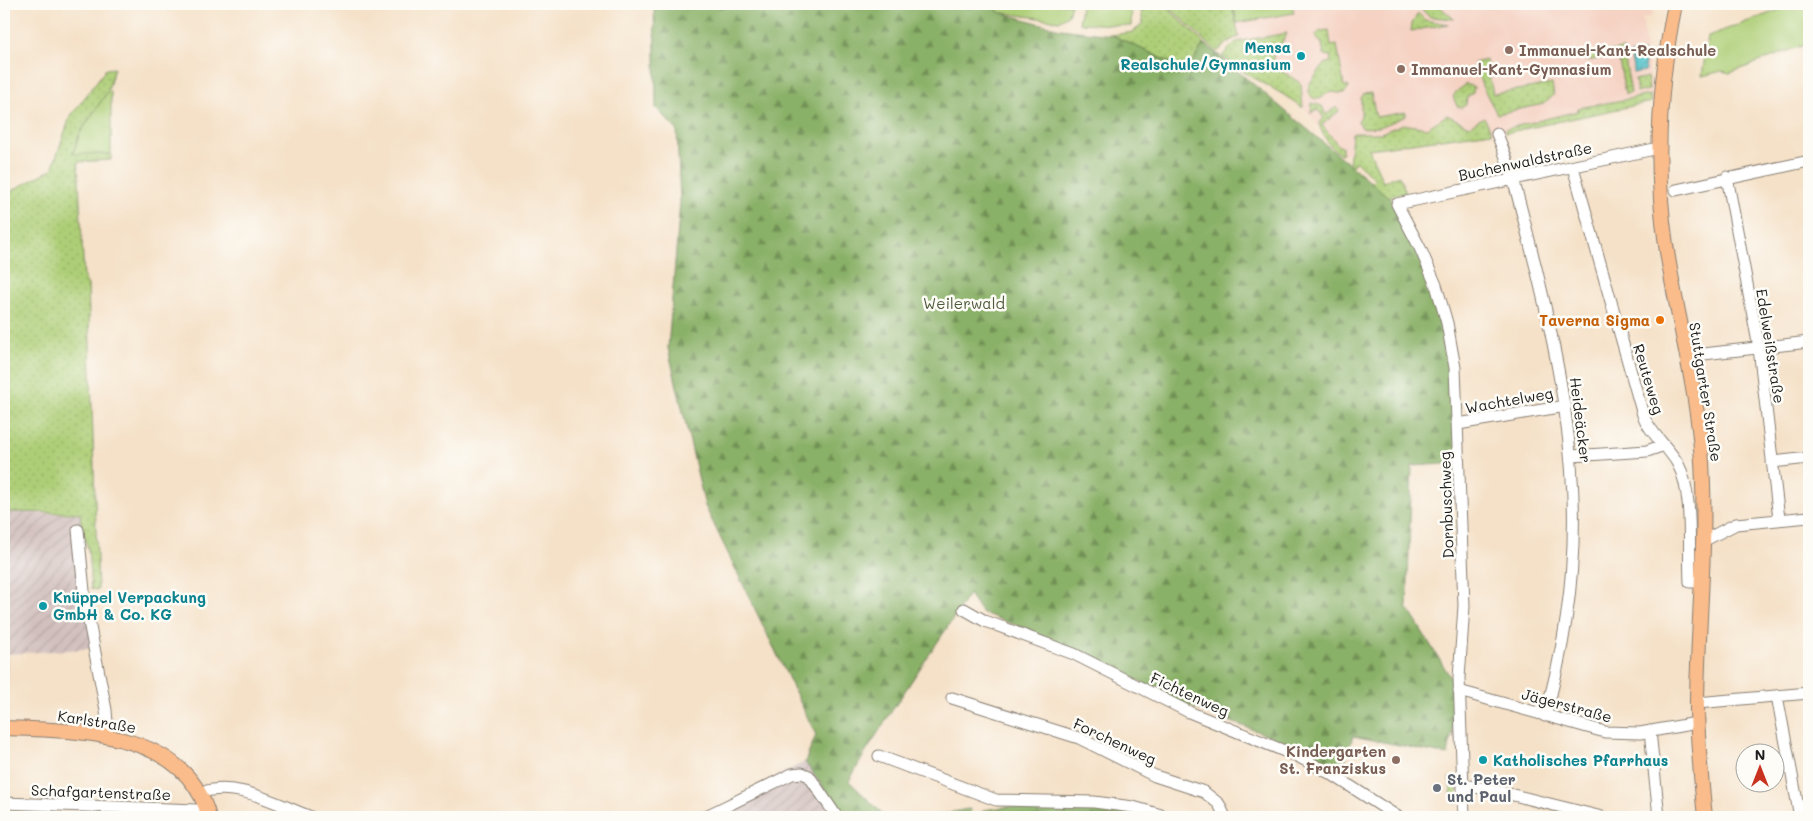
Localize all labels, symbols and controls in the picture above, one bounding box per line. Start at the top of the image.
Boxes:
place label: Mensa Realschule/Gymnasium [1120,37,1291,74]
place label: Immanuel-Kant-Realschule [1519,40,1716,60]
marker: Immanuel-Kant-Realschule [1503,44,1515,56]
marker: Mensa Realschule/Gymnasium [1295,50,1307,62]
place label: Immanuel-Kant-Gymnasium [1411,59,1612,79]
marker: Immanuel-Kant-Gymnasium [1395,63,1407,75]
street label: Buchenwaldstraße [1456,137,1594,185]
street label: Edelweißstraße [1752,287,1790,405]
park label: Weilerwald [923,293,1005,313]
place label: Taverna Sigma [1539,310,1650,330]
marker: Taverna Sigma [1654,314,1666,326]
street label: Stuttgarter Straße [1685,321,1727,463]
street label: Reuteweg [1629,341,1669,417]
street label: Heideäcker [1566,376,1596,464]
street label: Wachtelweg [1463,382,1555,418]
street label: Dornbuschweg [1434,451,1458,559]
place label: Knüppel Verpackung GmbH & Co. KG [53,587,206,624]
marker: Knüppel Verpackung GmbH & Co. KG [37,600,49,612]
street label: Fichtenweg [1148,667,1233,721]
street label: Jägerstraße [1520,683,1614,727]
street label: Karlstraße [56,705,138,737]
street label: Forchenweg [1070,713,1160,769]
place label: Kindergarten St. Franziskus [1279,741,1386,778]
north arrow [1736,744,1786,794]
text: N [1755,745,1765,764]
place label: Katholisches Pfarrhaus [1493,750,1668,770]
marker: Kindergarten St. Franziskus [1390,754,1402,766]
marker: Katholisches Pfarrhaus [1477,754,1489,766]
place label: St. Peter und Paul [1447,769,1516,806]
street label: Schafgartenstraße [31,780,171,804]
marker: St. Peter und Paul [1431,782,1443,794]

